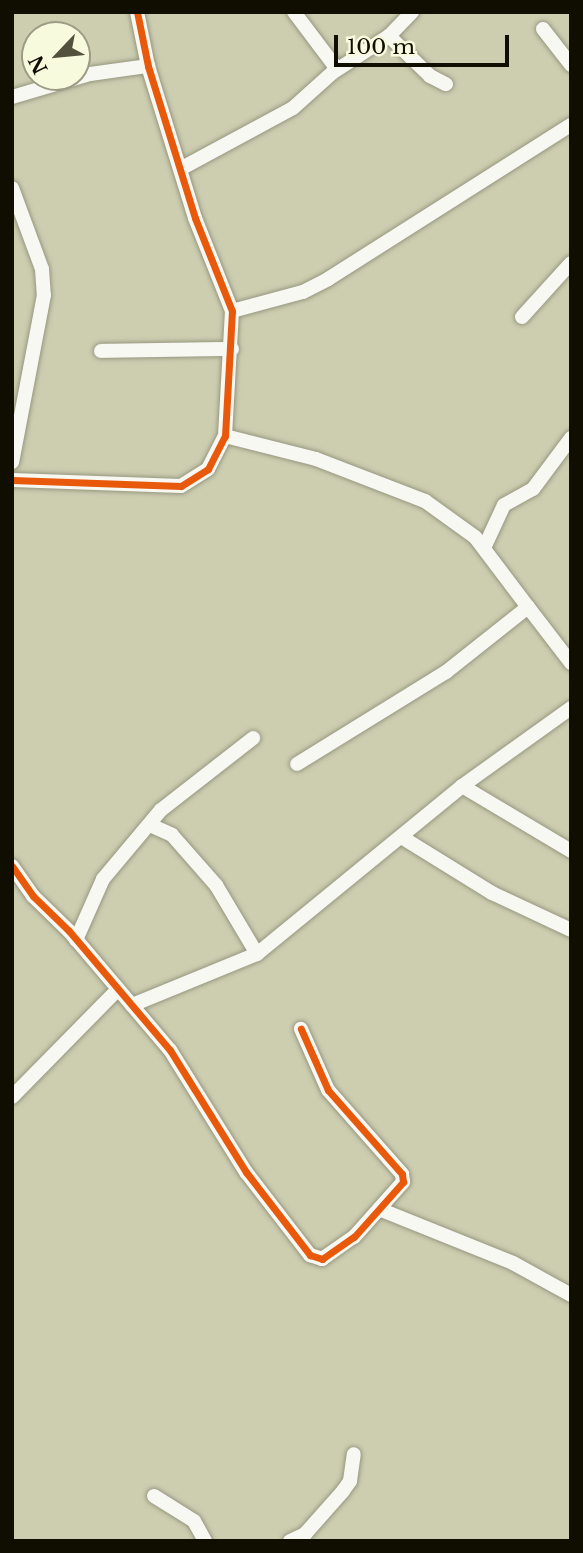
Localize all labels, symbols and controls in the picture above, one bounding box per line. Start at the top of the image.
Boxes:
north arrow [21,21,91,91]
scale bar [338,21,513,65]
text: 100 m [347,34,415,60]
text: N [24,51,53,78]

